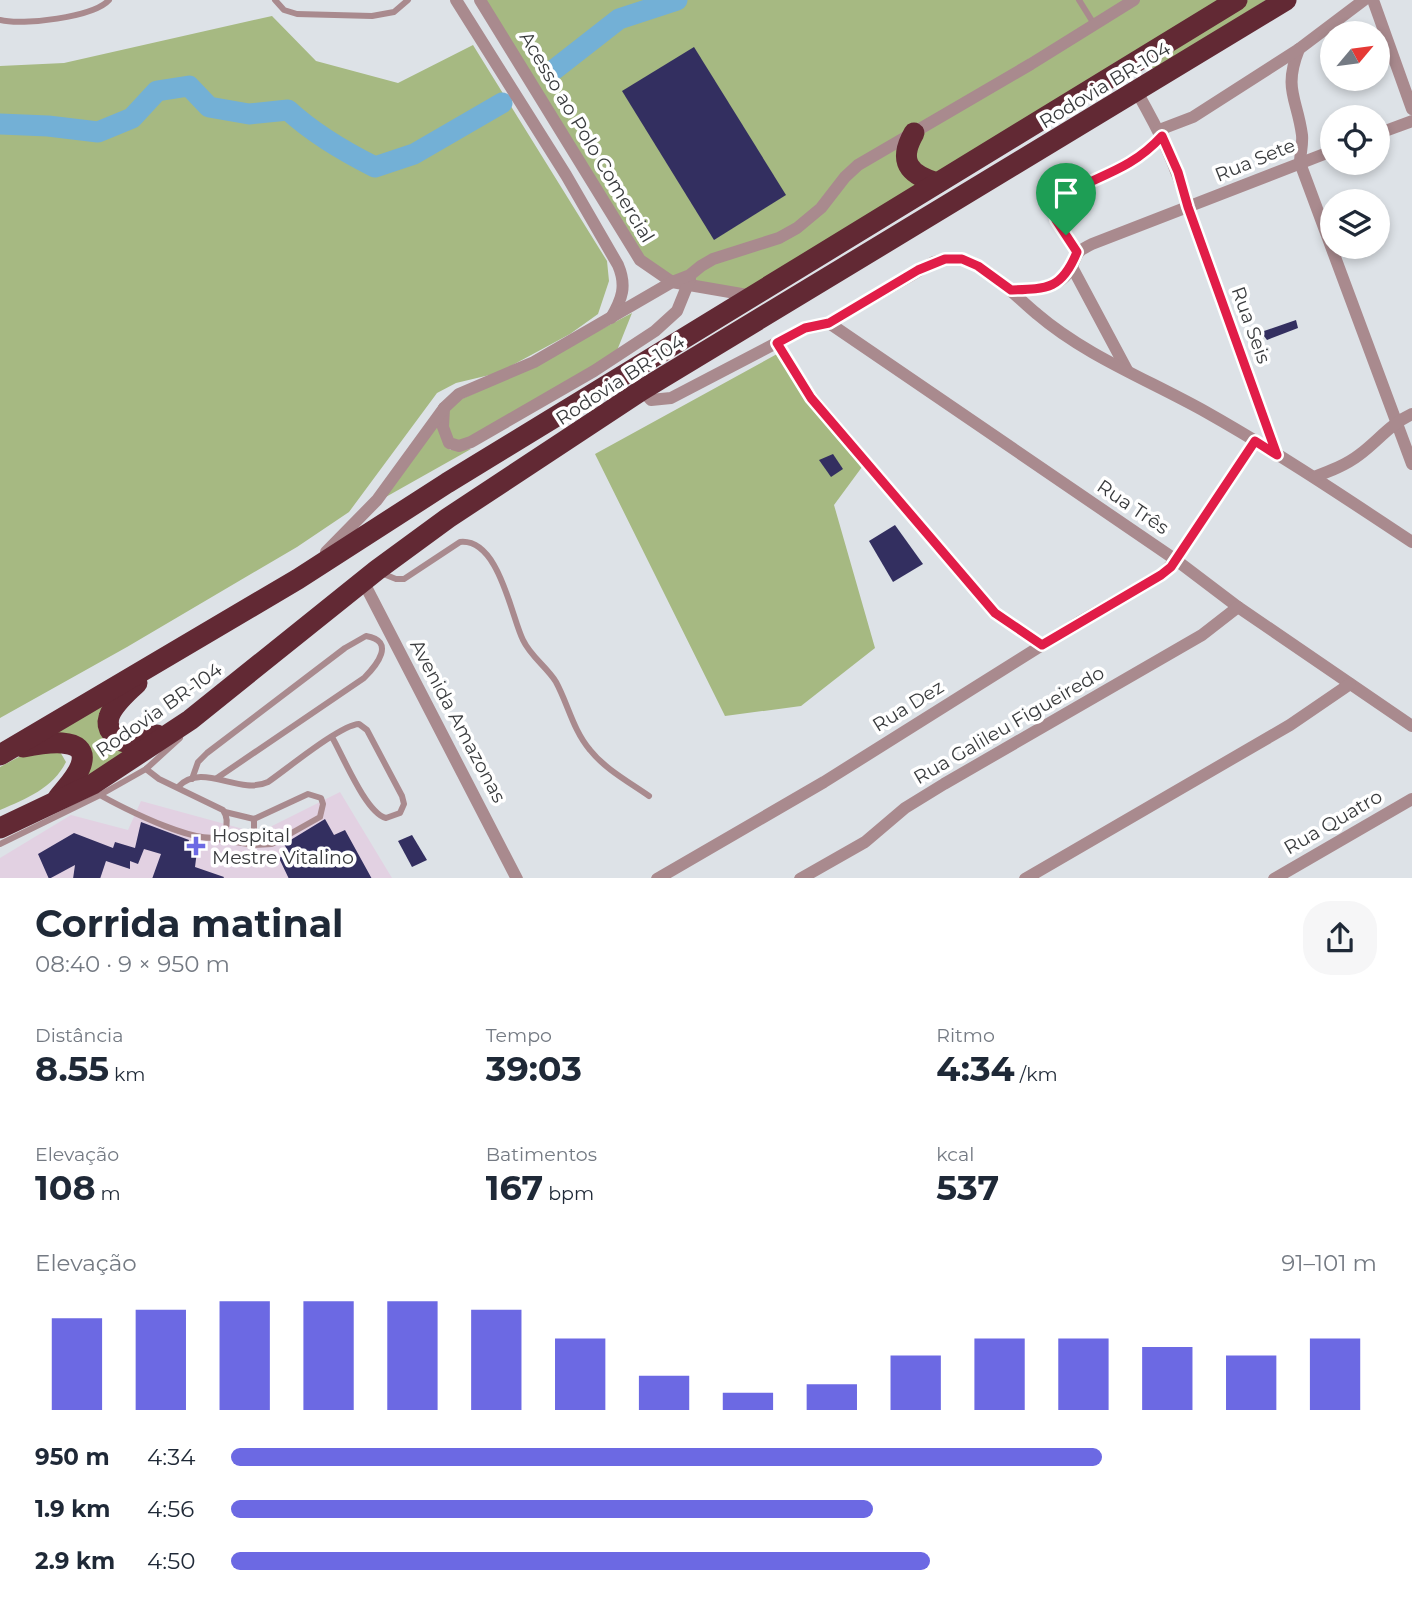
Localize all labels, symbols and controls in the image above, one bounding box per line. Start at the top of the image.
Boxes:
north arrow [1320,21,1390,91]
map controls [1320,21,1390,259]
street label: Acesso ao Polo Comercial [515,27,659,247]
street label: Rodovia BR-104 [1035,37,1175,133]
button: locate [1320,105,1390,175]
street label: Rua Sete [1211,133,1299,187]
pin [1036,163,1096,235]
icon: arrive [1047,174,1085,212]
button: layers [1320,189,1390,259]
street label: Rua Seis [1226,283,1276,367]
street label: Rodovia BR-104 [551,330,689,430]
street label: Rua Três [1093,475,1173,539]
street label: Avenida Amazonas [405,636,511,806]
street label: Rodovia BR-104 [91,658,227,762]
street label: Rua Galileu Figueiredo [910,661,1108,789]
street label: Rua Dez [868,675,948,737]
street label: Rua Quatro [1280,785,1386,859]
place label: Hospital Mestre Vitalino [212,824,354,869]
marker: Hospital Mestre Vitalino [186,836,206,856]
text: Corrida matinal [35,900,344,947]
button: share [1303,901,1377,975]
text: 08:40 · 9 × 950 m [35,950,230,978]
text: Distância [35,1024,123,1047]
text: Tempo [486,1024,552,1047]
text: Ritmo [936,1024,995,1047]
text: 8.55 [35,1047,109,1090]
text: 39:03 [486,1047,582,1090]
text: 4:34 [936,1047,1015,1090]
text: km [109,1063,145,1086]
text: /km [1015,1063,1058,1086]
text: Elevação [35,1143,119,1166]
text: Batimentos [486,1143,597,1166]
text: kcal [936,1143,974,1166]
text: 108 [35,1166,96,1209]
text: 167 [486,1166,543,1209]
text: 537 [936,1166,999,1209]
text: m [96,1182,121,1205]
text: bpm [543,1182,594,1205]
text: Elevação [35,1249,137,1277]
text: 91–101 m [1281,1249,1377,1277]
text: 950 m [35,1443,110,1471]
text: 4:34 [147,1443,195,1471]
text: 1.9 km [35,1495,110,1523]
text: 4:56 [147,1495,194,1523]
text: 2.9 km [35,1547,115,1575]
text: 4:50 [147,1547,195,1575]

